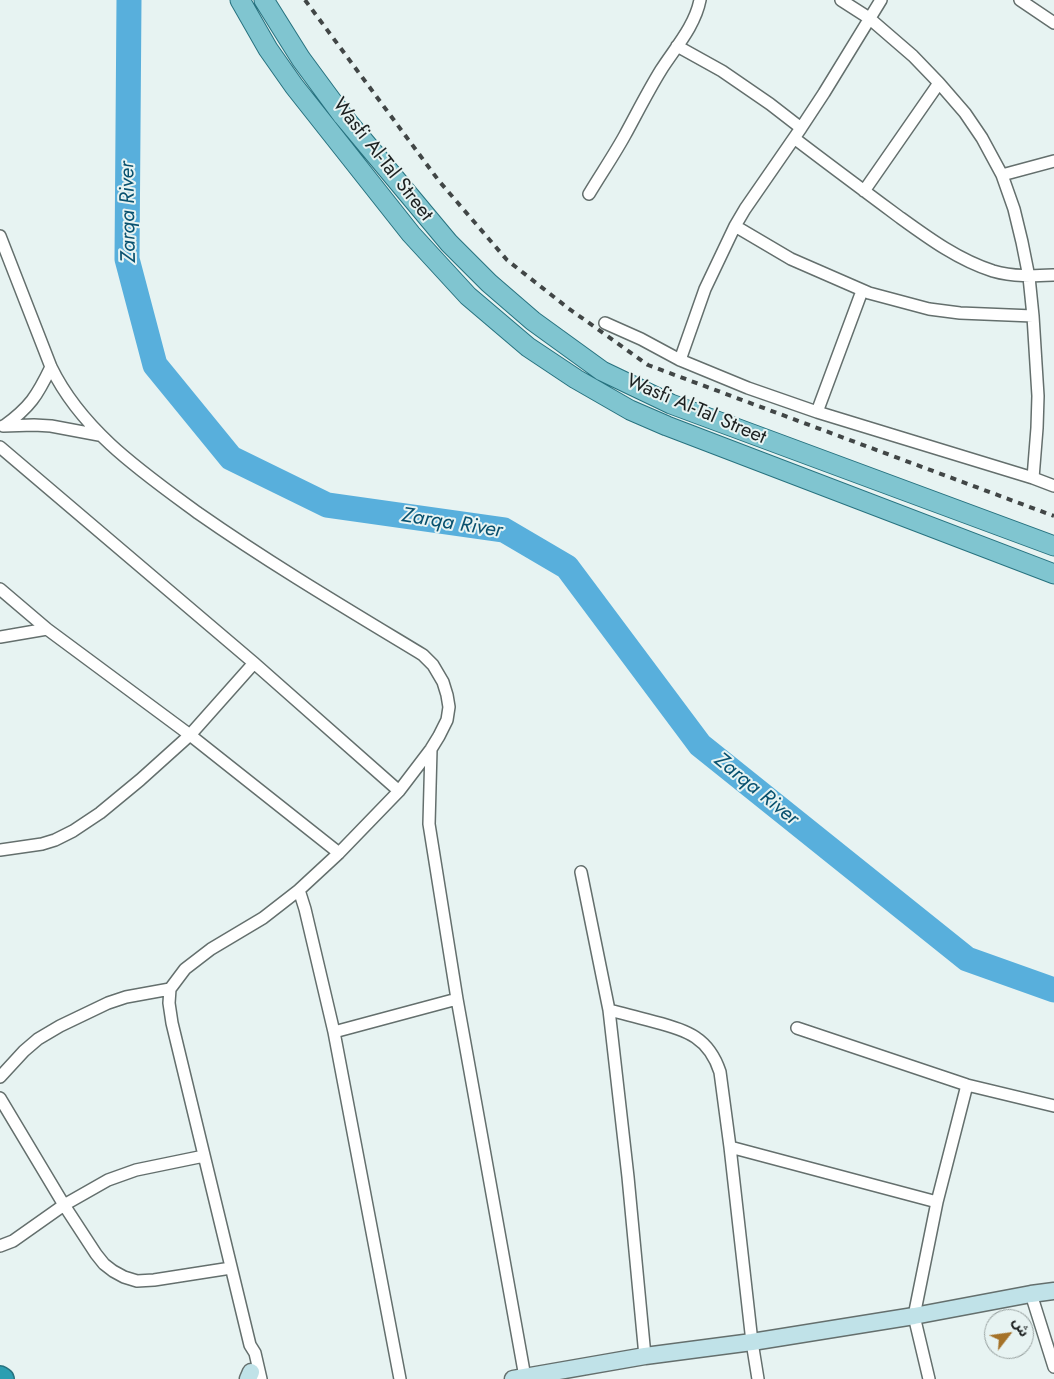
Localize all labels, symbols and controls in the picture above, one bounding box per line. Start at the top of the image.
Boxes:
street label: Wasfi Al-Tal Street [326,94,438,226]
water label: Zarqa River [116,161,142,263]
street label: Wasfi Al-Tal Street [622,370,770,450]
water label: Zarqa River [400,504,504,544]
water label: Zarqa River [709,748,803,832]
north arrow [984,1309,1034,1359]
text: ش [1008,1314,1035,1340]

